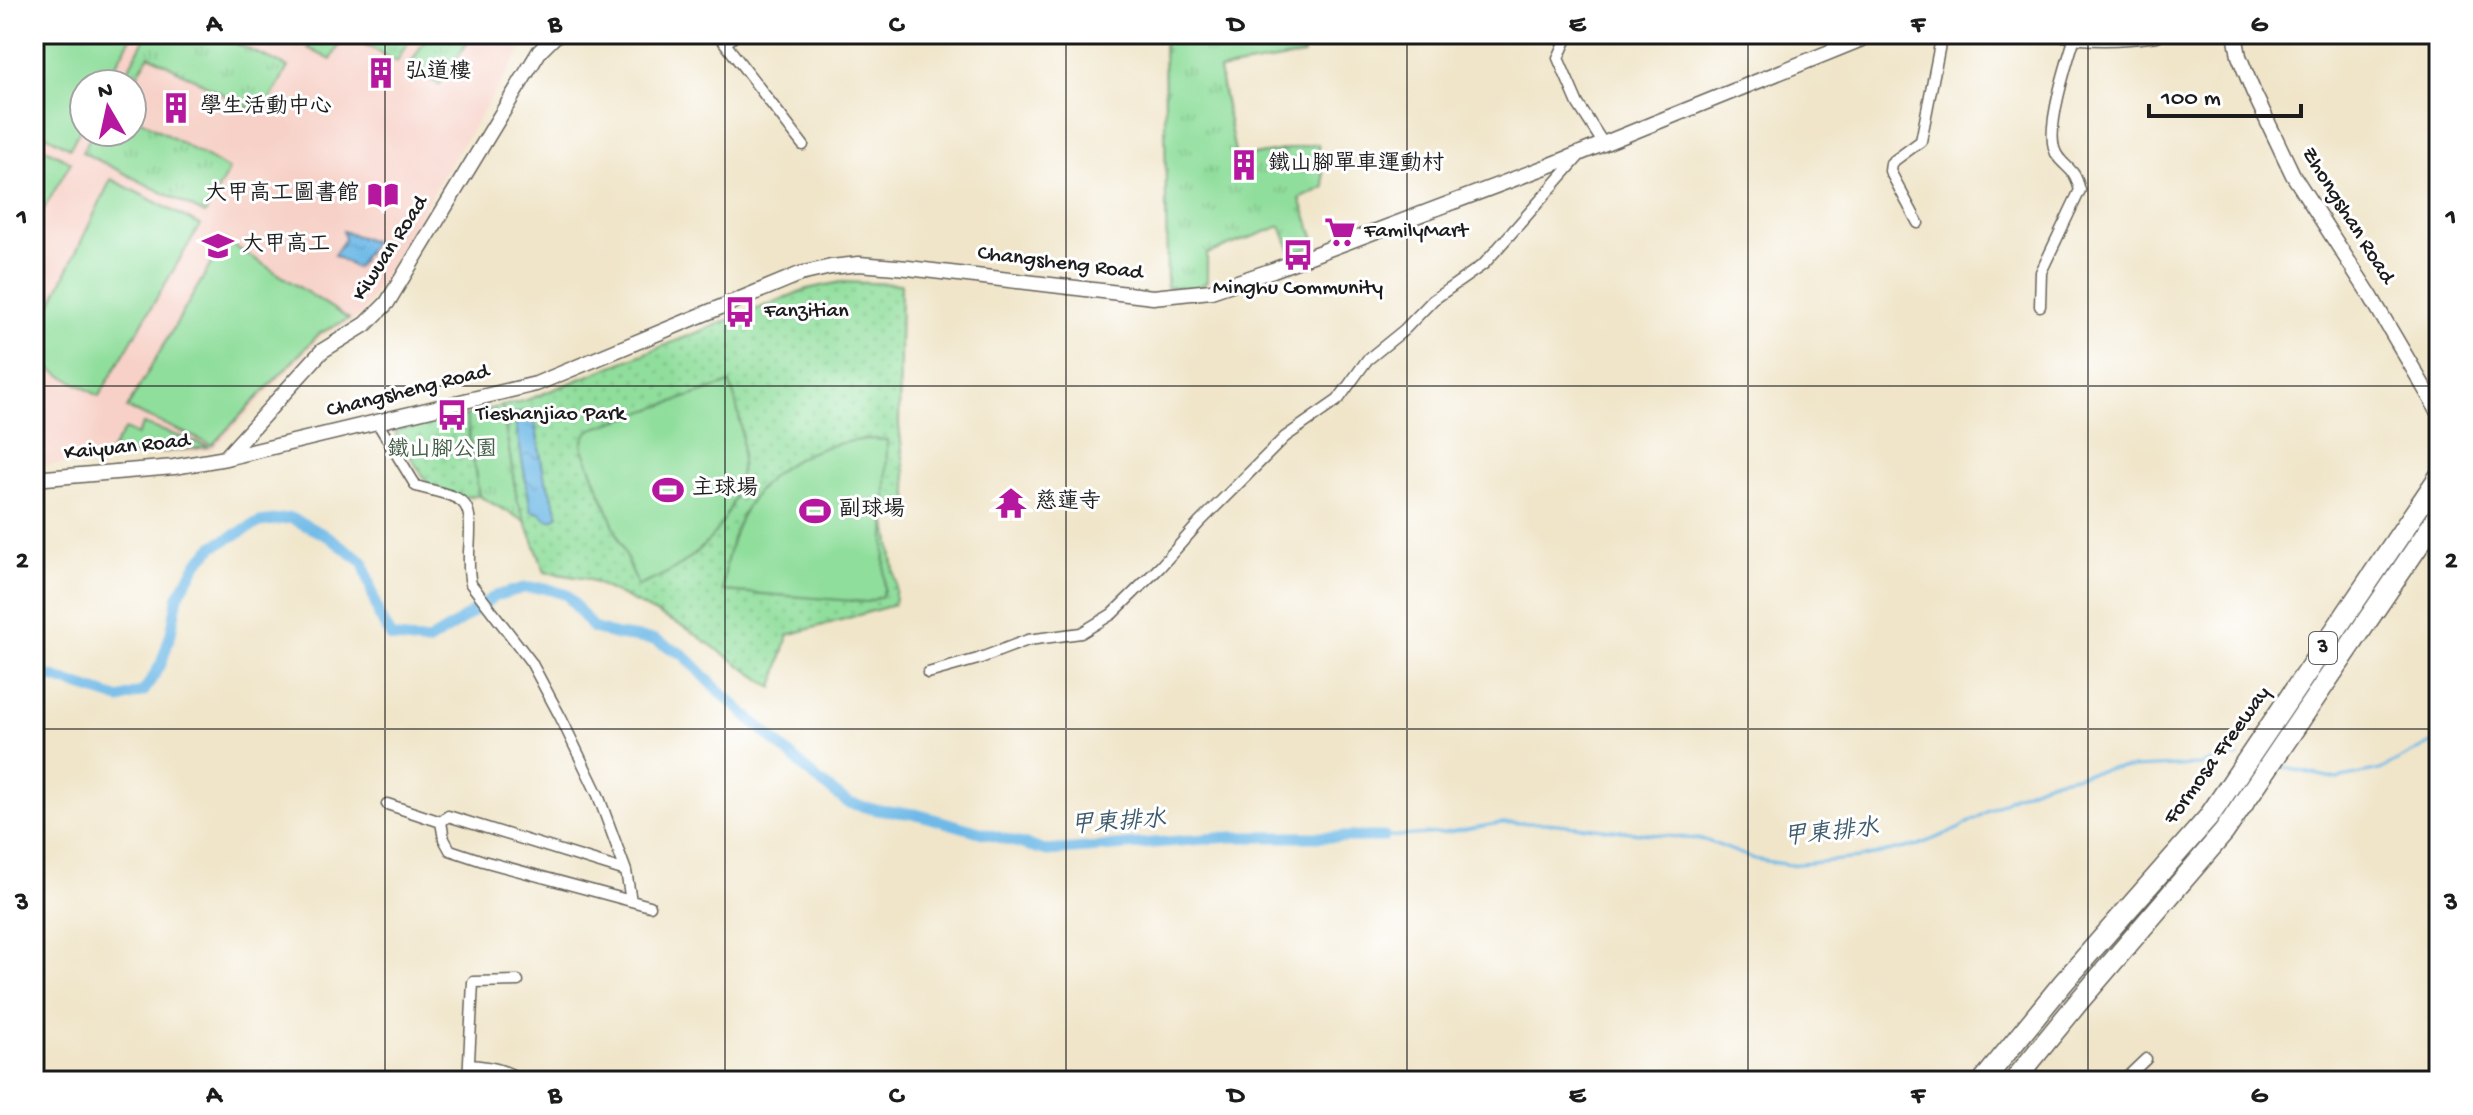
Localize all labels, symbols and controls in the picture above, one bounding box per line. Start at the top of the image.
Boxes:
text: A [205,11,223,42]
text: B [547,11,563,42]
text: C [889,11,906,42]
text: D [1226,11,1246,42]
text: E [1569,11,1587,42]
text: F [1910,11,1926,42]
text: G [2251,11,2269,42]
building icon: 弘道樓 [364,56,398,90]
place label: 弘道樓 [405,59,471,86]
north arrow [68,68,148,148]
scale bar [2149,68,2301,118]
text: N [96,78,115,106]
text: 100 m [2160,85,2221,114]
building icon: 學生活動中心 [159,91,193,125]
place label: 學生活動中心 [200,93,332,121]
street label: Zhongshan Road [2295,143,2401,291]
building icon: 鐵山腳單車運動村 [1227,148,1261,182]
place label: 鐵山腳單車運動村 [1268,150,1444,178]
library icon: 大甲高工圖書館 [366,178,400,212]
place label: 大甲高工圖書館 [205,180,359,208]
street label: Kiwuan Road [347,190,436,306]
text: 1 [16,204,27,235]
text: 1 [2445,204,2456,235]
supermarket icon: FamilyMart [1323,215,1357,249]
place label: FamilyMart [1363,219,1470,245]
school or university icon: 大甲高工 [201,229,235,263]
place label: 大甲高工 [242,232,330,259]
bus stop icon: Minghu Community [1281,238,1315,272]
street label: Changsheng Road [976,241,1146,287]
place label: Minghu Community [1213,276,1383,302]
bus stop icon: Fanzitian [723,295,757,329]
place label: Fanzitian [763,299,849,325]
street label: Changsheng Road [324,359,494,425]
bus stop icon: Tieshanjiao Park [435,398,469,432]
place label: Tieshanjiao Park [474,402,627,428]
street label: Kaiyuan Road [63,428,193,468]
park label: 鐵山腳公園 [387,437,497,464]
sports icon: 主球場 [651,473,685,507]
place label: 主球場 [692,476,758,503]
temple icon: 慈蓮寺 [994,486,1028,520]
place label: 慈蓮寺 [1035,488,1101,516]
sports icon: 副球場 [798,494,832,528]
place label: 副球場 [839,497,905,524]
text: 2 [16,547,29,578]
text: 2 [2445,547,2458,578]
road number: 3 [2309,632,2337,664]
street label: Formosa Freeway [2158,682,2277,831]
water label: 甲東排水 [1069,805,1168,842]
water label: 甲東排水 [1782,813,1881,853]
text: 3 [14,889,29,920]
text: 3 [2443,889,2458,920]
text: A [205,1082,223,1113]
text: B [547,1082,563,1113]
text: C [889,1082,906,1113]
text: D [1226,1082,1246,1113]
text: E [1569,1082,1587,1113]
text: F [1910,1082,1926,1113]
text: G [2251,1082,2269,1113]

